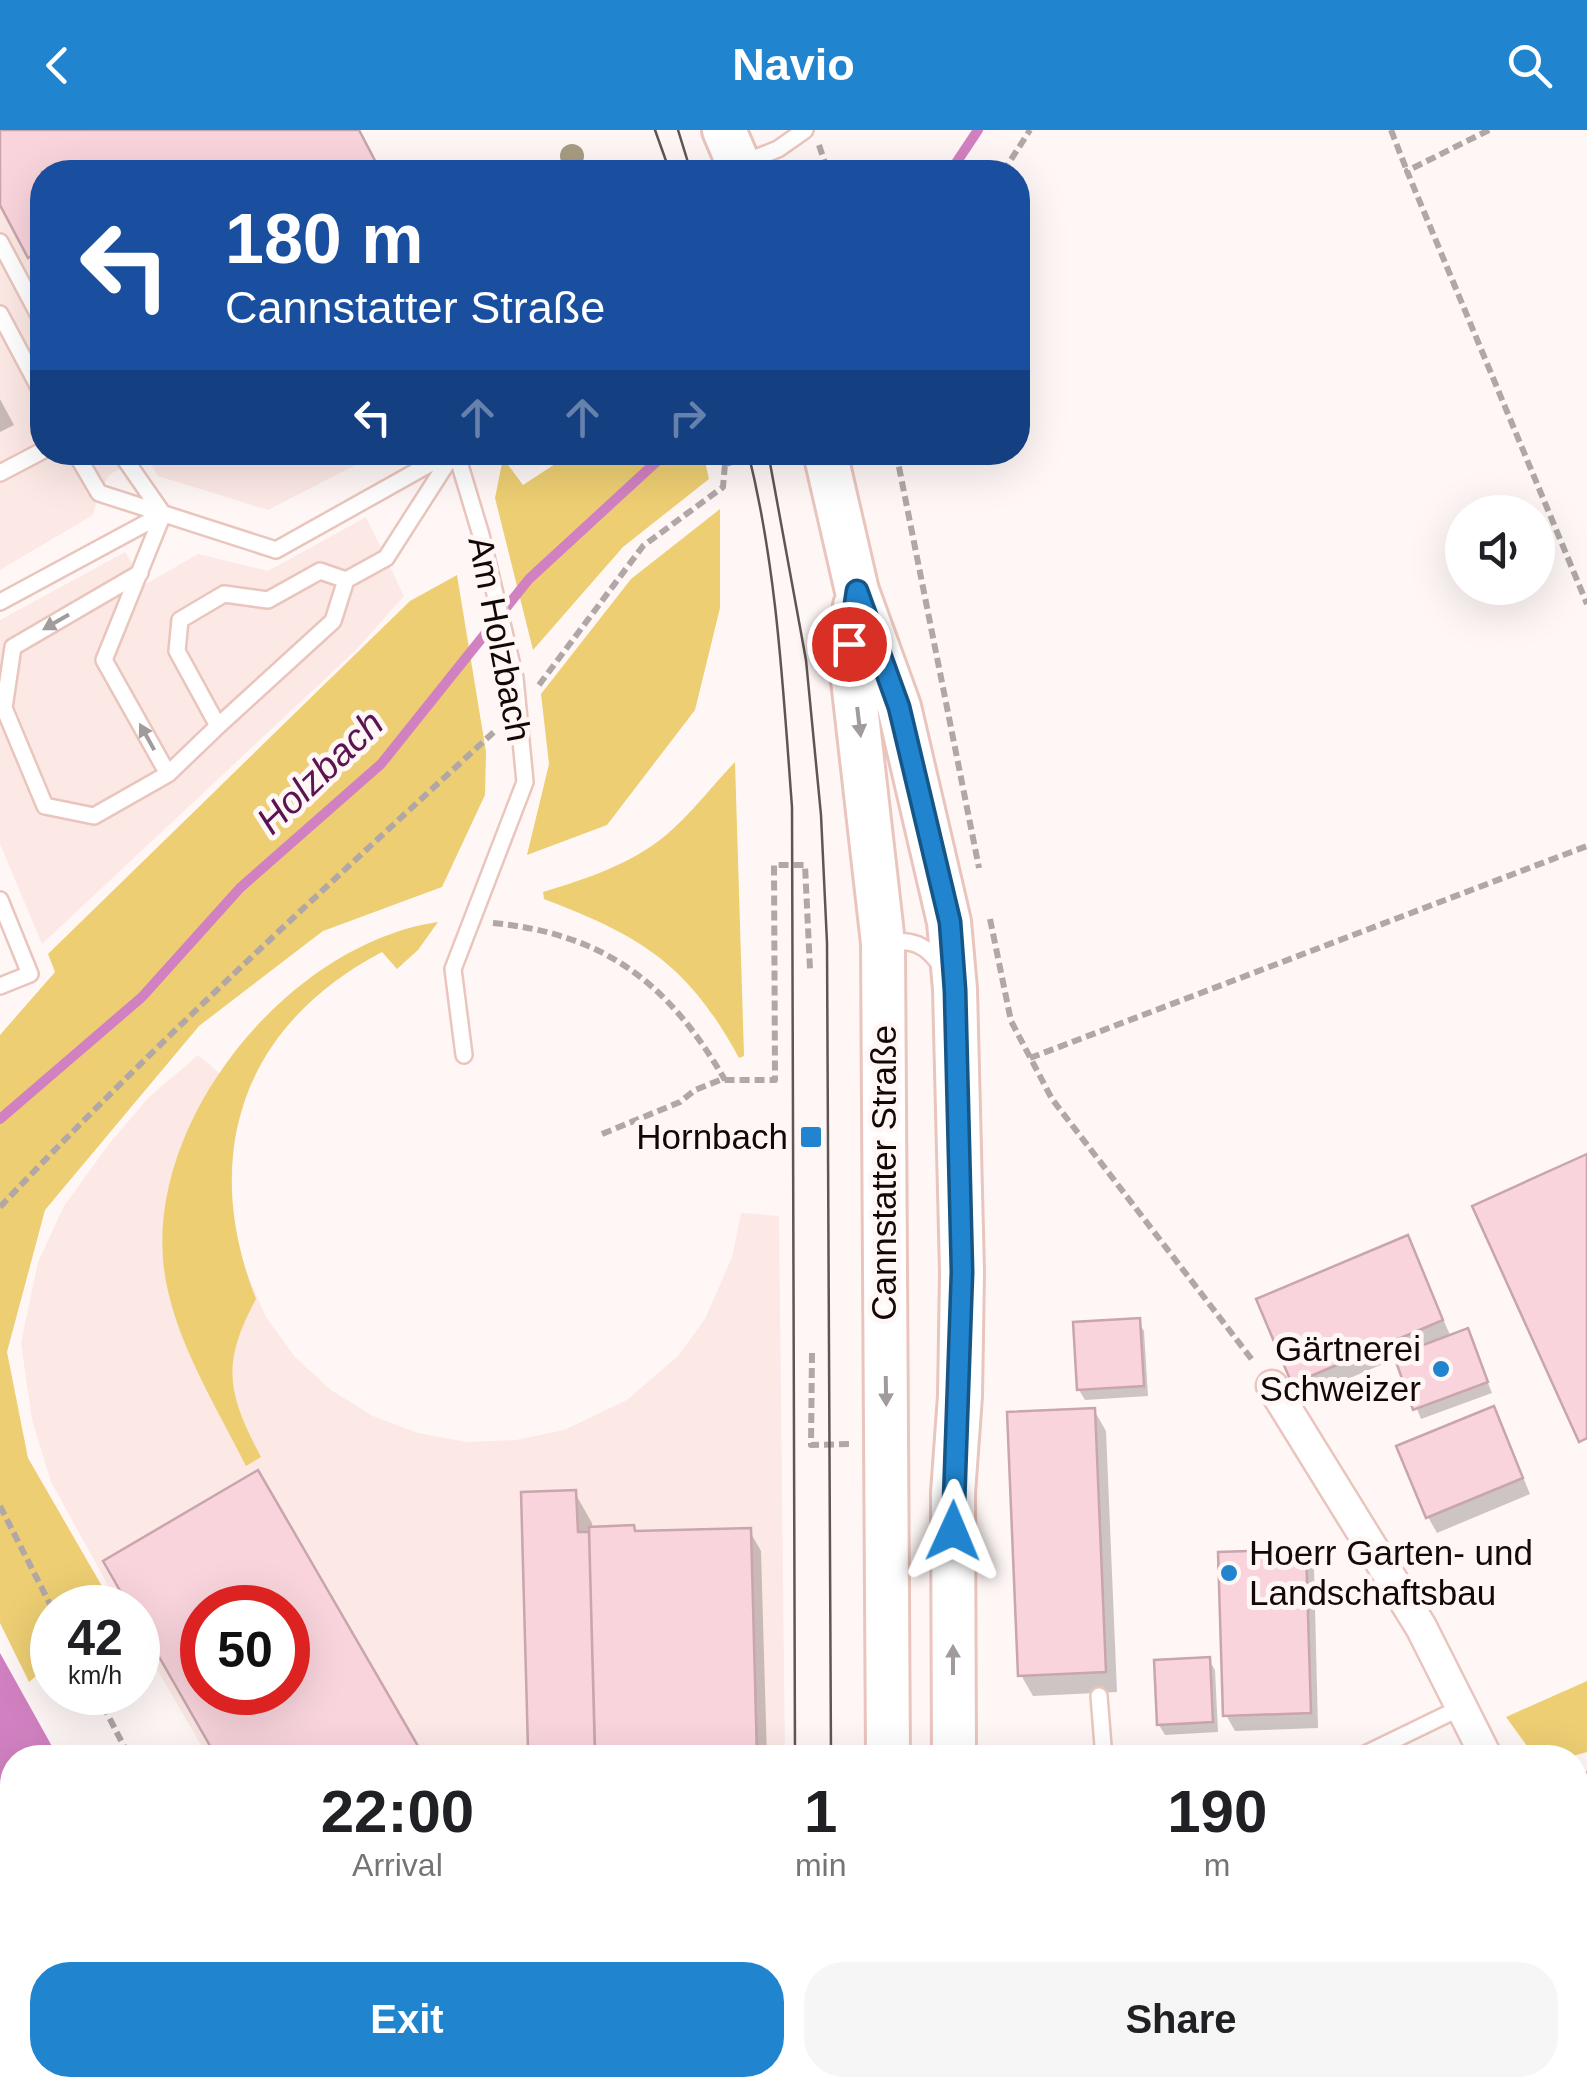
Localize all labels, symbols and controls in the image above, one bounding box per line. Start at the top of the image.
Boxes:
icon: back [30,38,85,93]
icon: search [1502,38,1557,93]
text: Navio [732,39,855,90]
icon: left [60,200,190,330]
text: 180 m [225,200,423,278]
text: Cannstatter Straße [225,282,605,333]
icon: left [345,390,400,445]
icon: ahead [450,390,505,445]
icon: ahead [555,390,610,445]
icon: right [660,390,715,445]
map controls [1445,495,1555,605]
button: sound [1445,495,1555,605]
street label: Am Holzbach [461,533,539,745]
pin [807,602,892,687]
one-way arrow [42,613,70,630]
icon: arrive [822,617,877,672]
water label: Holzbach [248,702,392,842]
one-way arrow [852,707,868,739]
one-way arrow [139,723,157,751]
street label: Cannstatter Straße [864,1025,903,1321]
place label: Hornbach [636,1117,788,1156]
marker: Hornbach [798,1124,824,1150]
place label: Gärtnerei Schweizer [1260,1329,1421,1408]
marker: Gärtnerei Schweizer [1430,1358,1452,1380]
one-way arrow [878,1376,894,1408]
position arrow [901,1479,1005,1583]
place label: Hoerr Garten- und Landschaftsbau [1249,1533,1533,1612]
marker: Hoerr Garten- und Landschaftsbau [1218,1562,1240,1584]
speed limit sign: 50 [180,1585,310,1715]
text: 42 [67,1610,123,1666]
one-way arrow [945,1644,961,1676]
text: km/h [68,1661,122,1689]
text: 22:00 [321,1778,474,1845]
text: 1 [804,1778,837,1845]
text: 190 [1167,1778,1267,1845]
text: Arrival [352,1847,443,1883]
text: min [795,1847,846,1883]
text: m [1204,1847,1231,1883]
button: Exit [30,1962,784,2077]
button: Share [804,1962,1558,2077]

